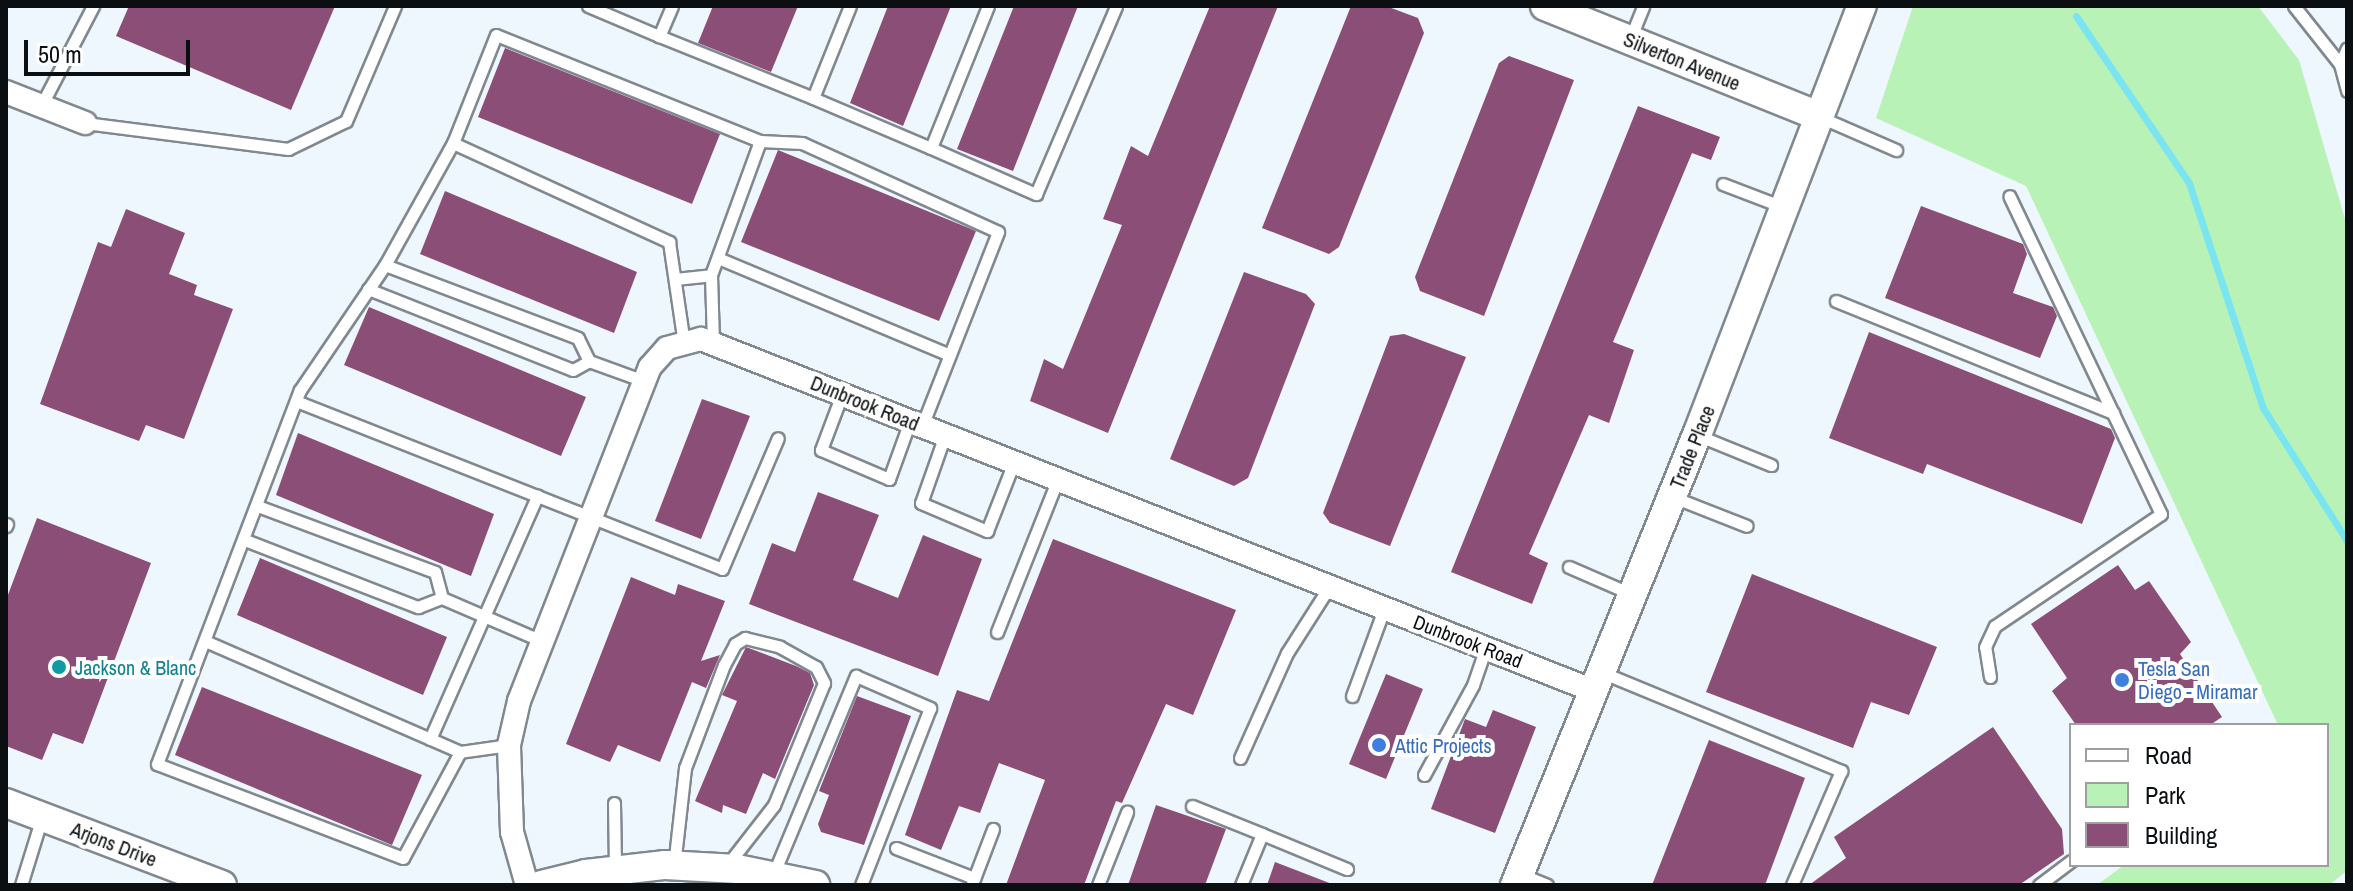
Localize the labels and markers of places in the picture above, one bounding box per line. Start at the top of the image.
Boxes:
place label: Jackson & Blanc [75,655,196,679]
place label: Tesla San Diego - Miramar [2138,656,2257,703]
marker: Jackson & Blanc [50,658,68,676]
marker: Tesla San Diego - Miramar [2113,671,2131,689]
place label: Attic Projects [1395,733,1492,757]
marker: Attic Projects [1370,736,1388,754]

